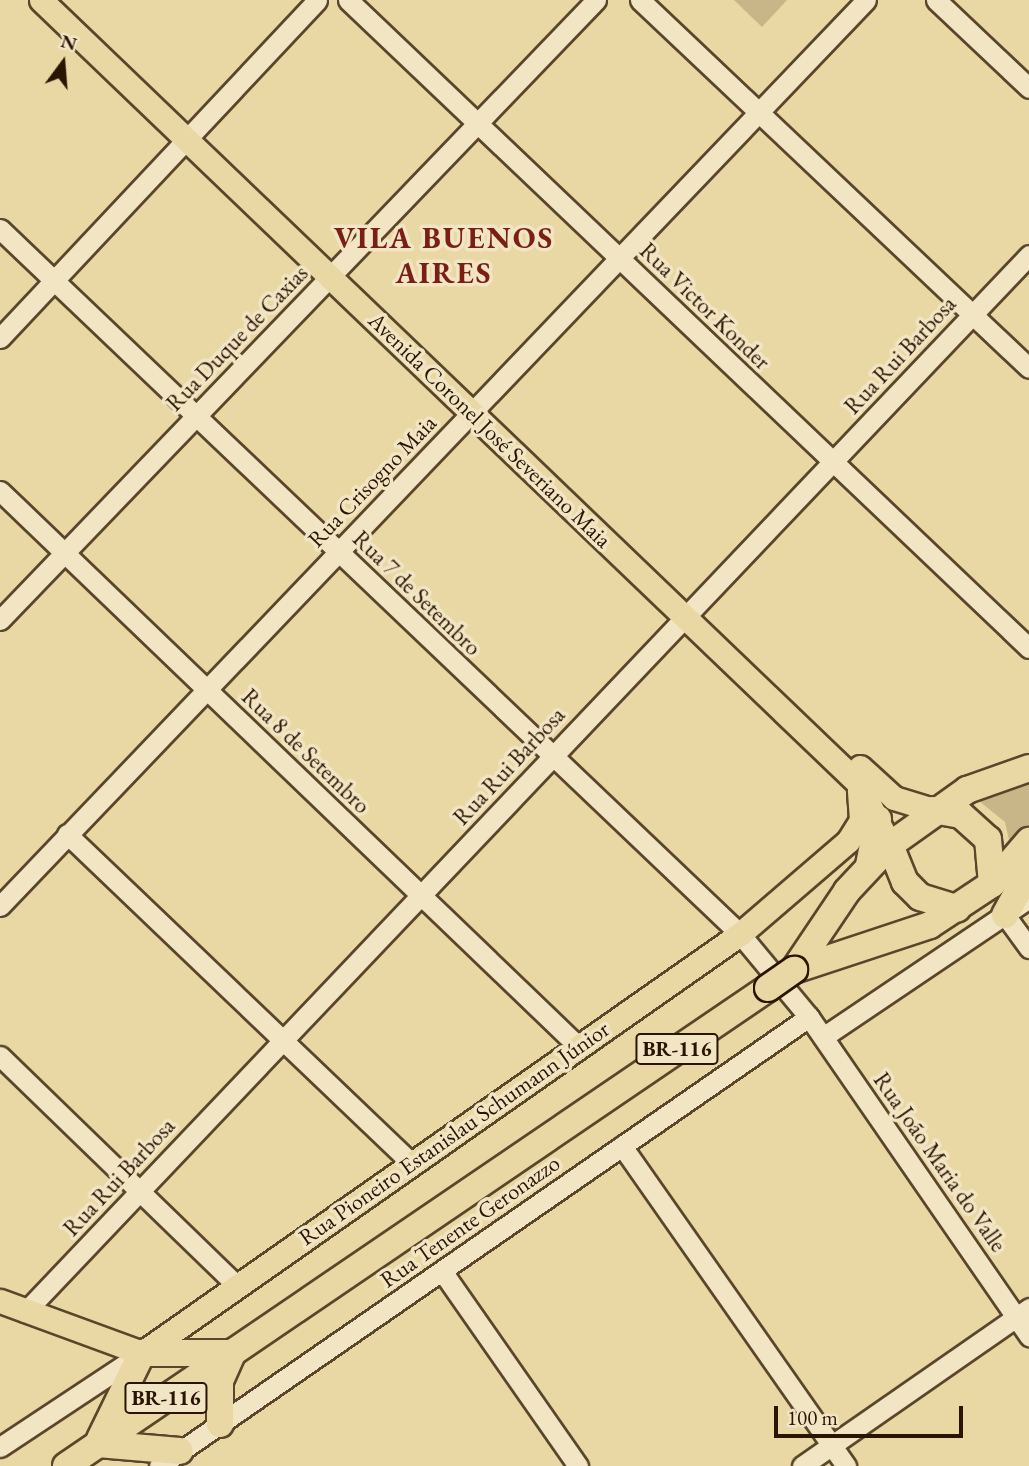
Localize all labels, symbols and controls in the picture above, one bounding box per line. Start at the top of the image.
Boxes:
north arrow [28,28,98,98]
text: N [58,28,80,56]
district label: VILA BUENOS AIRES [335,220,553,290]
street label: Rua Victor Konder [634,237,776,375]
street label: Rua Duque de Caxias [160,259,314,417]
street label: Rua Rui Barbosa [838,290,962,420]
street label: Avenida Coronel José Severiano Maia [363,306,617,554]
street label: Rua Crisogno Maia [302,409,442,553]
street label: Rua 7 de Setembro [347,525,487,661]
street label: Rua 8 de Setembro [236,683,376,819]
street label: Rua Rui Barbosa [447,701,571,831]
street label: Rua Pioneiro Estanislau Schumann Júnior [293,1015,615,1251]
road number: BR-116 [635,1032,719,1066]
street label: Rua João Maria do Valle [868,1067,1012,1257]
street label: Rua Rui Barbosa [57,1112,181,1242]
street label: Rua Tenente Geronazzo [375,1149,565,1293]
road number: BR-116 [124,1380,208,1416]
scale bar [777,1392,966,1436]
text: 100 m [787,1404,838,1431]

